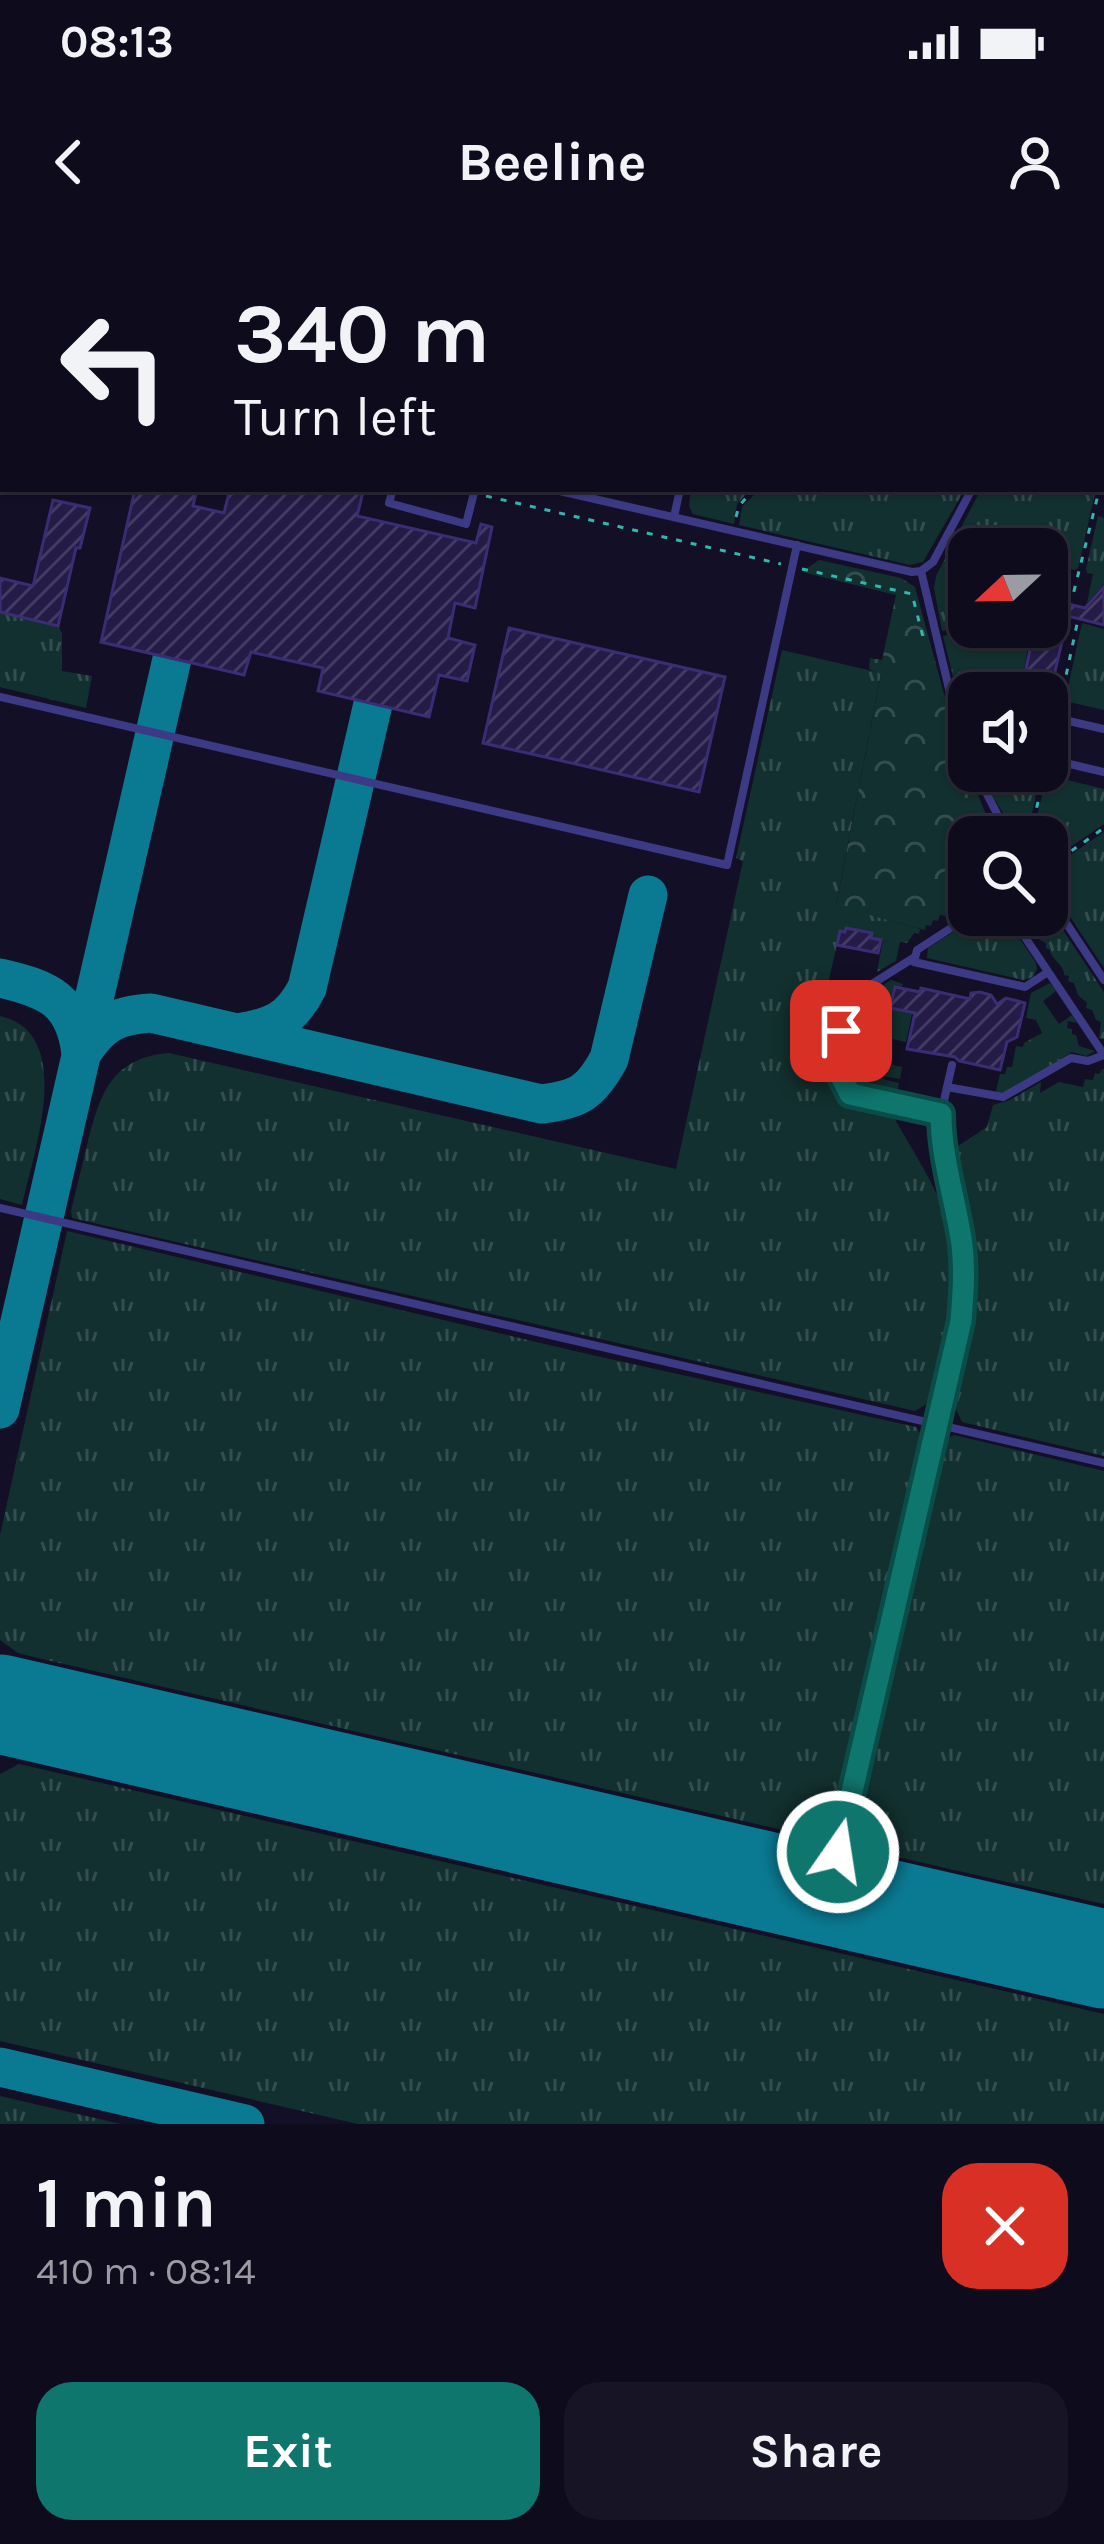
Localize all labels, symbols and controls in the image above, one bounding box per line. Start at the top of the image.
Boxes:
text: 08:13 [60,16,174,68]
icon: back [36,129,102,195]
icon: person [1002,129,1068,195]
text: Beeline [458,130,646,194]
text: 340 m [234,285,490,383]
icon: left [36,288,192,444]
text: Turn left [234,385,437,449]
north arrow [948,528,1068,648]
map controls [948,528,1068,936]
button: sound [948,672,1068,792]
button: search [948,816,1068,936]
pin [790,980,892,1082]
icon: arrive [808,998,874,1064]
position arrow [775,1789,901,1915]
text: 1 min [36,2161,217,2245]
button: close [942,2163,1068,2289]
text: 410 m · 08:14 [36,2248,256,2294]
button: Exit [36,2382,540,2520]
button: Share [564,2382,1068,2520]

